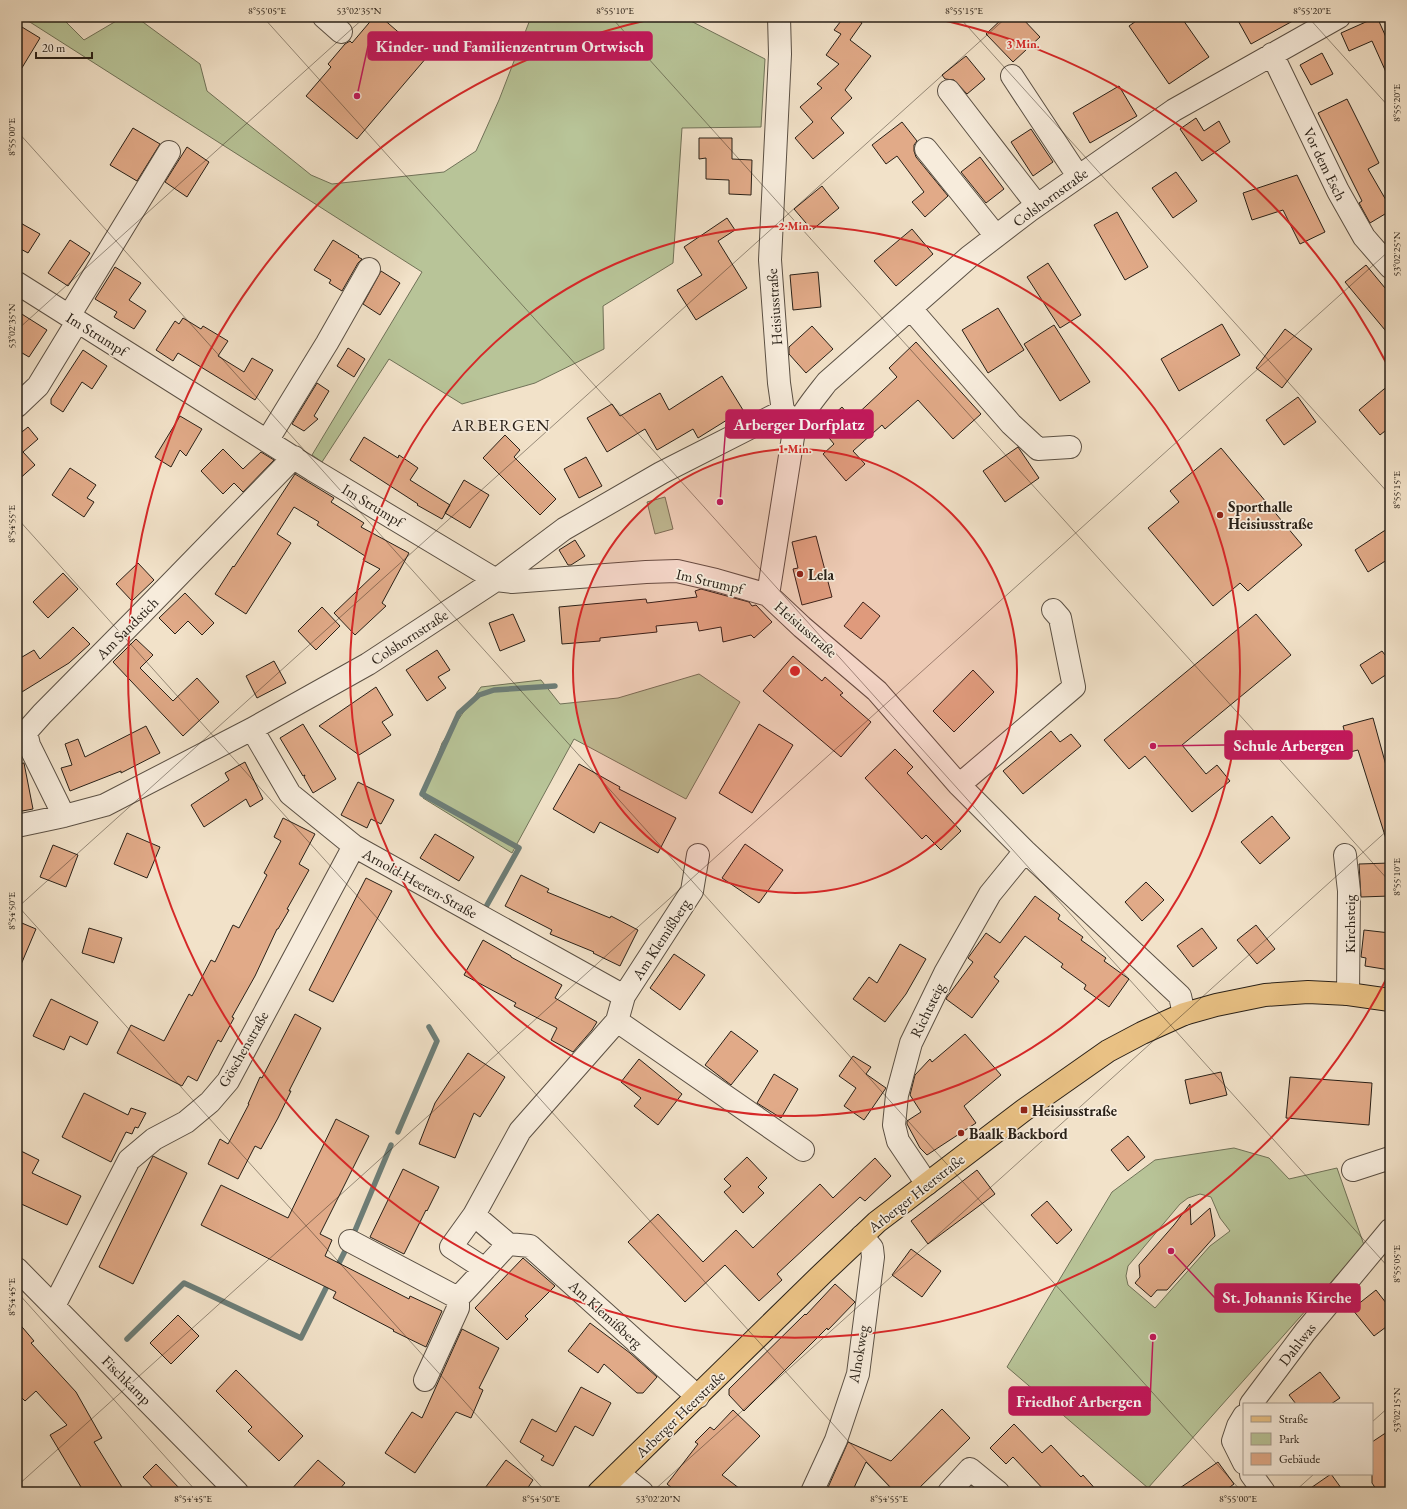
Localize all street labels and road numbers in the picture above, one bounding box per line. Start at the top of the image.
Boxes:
street label: Vor dem Esch [1299,124,1351,204]
street label: Colshornstraße [1009,163,1091,231]
street label: Heisiusstraße [762,268,786,346]
street label: Im Strumpf [63,308,133,361]
street label: Im Strumpf [339,479,409,532]
street label: Im Strumpf [674,564,748,598]
street label: Am Sandstich [91,593,162,664]
street label: Heisiusstraße [771,597,841,661]
street label: Colshornstraße [367,605,451,669]
street label: Arnold-Heeren-Straße [358,843,481,923]
street label: Kirchsteig [1340,894,1359,953]
street label: Am Klemißberg [627,895,694,984]
street label: Richtsteig [906,979,949,1040]
street label: Göschenstraße [214,1007,272,1090]
street label: Arberger Heerstraße [863,1149,968,1237]
street label: Am Klemißberg [564,1275,647,1352]
street label: Dahlwas [1274,1319,1320,1369]
street label: Alnokweg [843,1323,873,1385]
street label: Fischkamp [98,1351,156,1409]
street label: Arberger Heerstraße [631,1366,729,1462]

